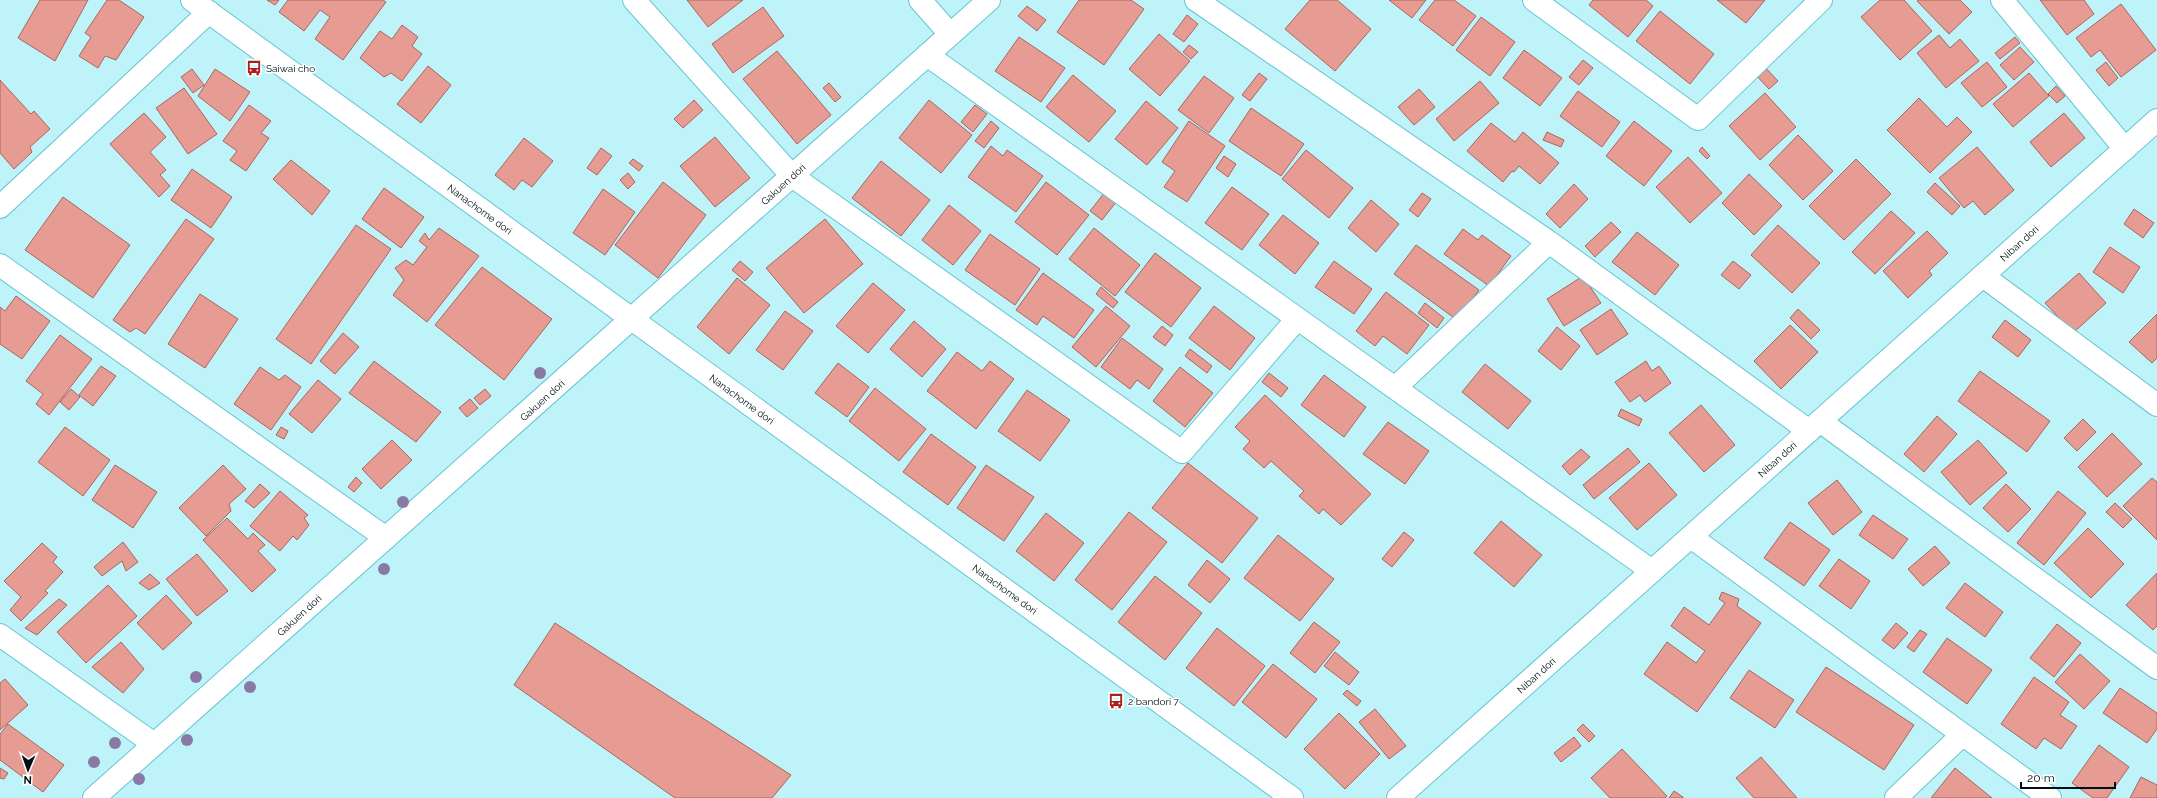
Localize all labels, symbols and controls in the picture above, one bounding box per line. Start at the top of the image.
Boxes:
bus stop icon: Saiwai cho [245,59,263,77]
place label: Saiwai cho [266,63,315,74]
street label: Gakuen dori [759,162,808,207]
street label: Nanachome dori [445,182,514,237]
street label: Niban dori [1998,223,2041,263]
street label: Nanachome dori [707,372,776,427]
street label: Gakuen dori [518,378,567,423]
street label: Niban dori [1756,439,1799,479]
street label: Nanachome dori [970,562,1039,617]
street label: Gakuen dori [275,593,324,638]
street label: Niban dori [1515,655,1558,695]
bus stop icon: 2 bandori 7 [1107,692,1125,710]
place label: 2 bandori 7 [1128,696,1180,707]
north arrow [8,750,48,790]
scale bar [2021,764,2115,790]
text: 20 m [2027,771,2055,785]
text: N [23,773,32,786]

